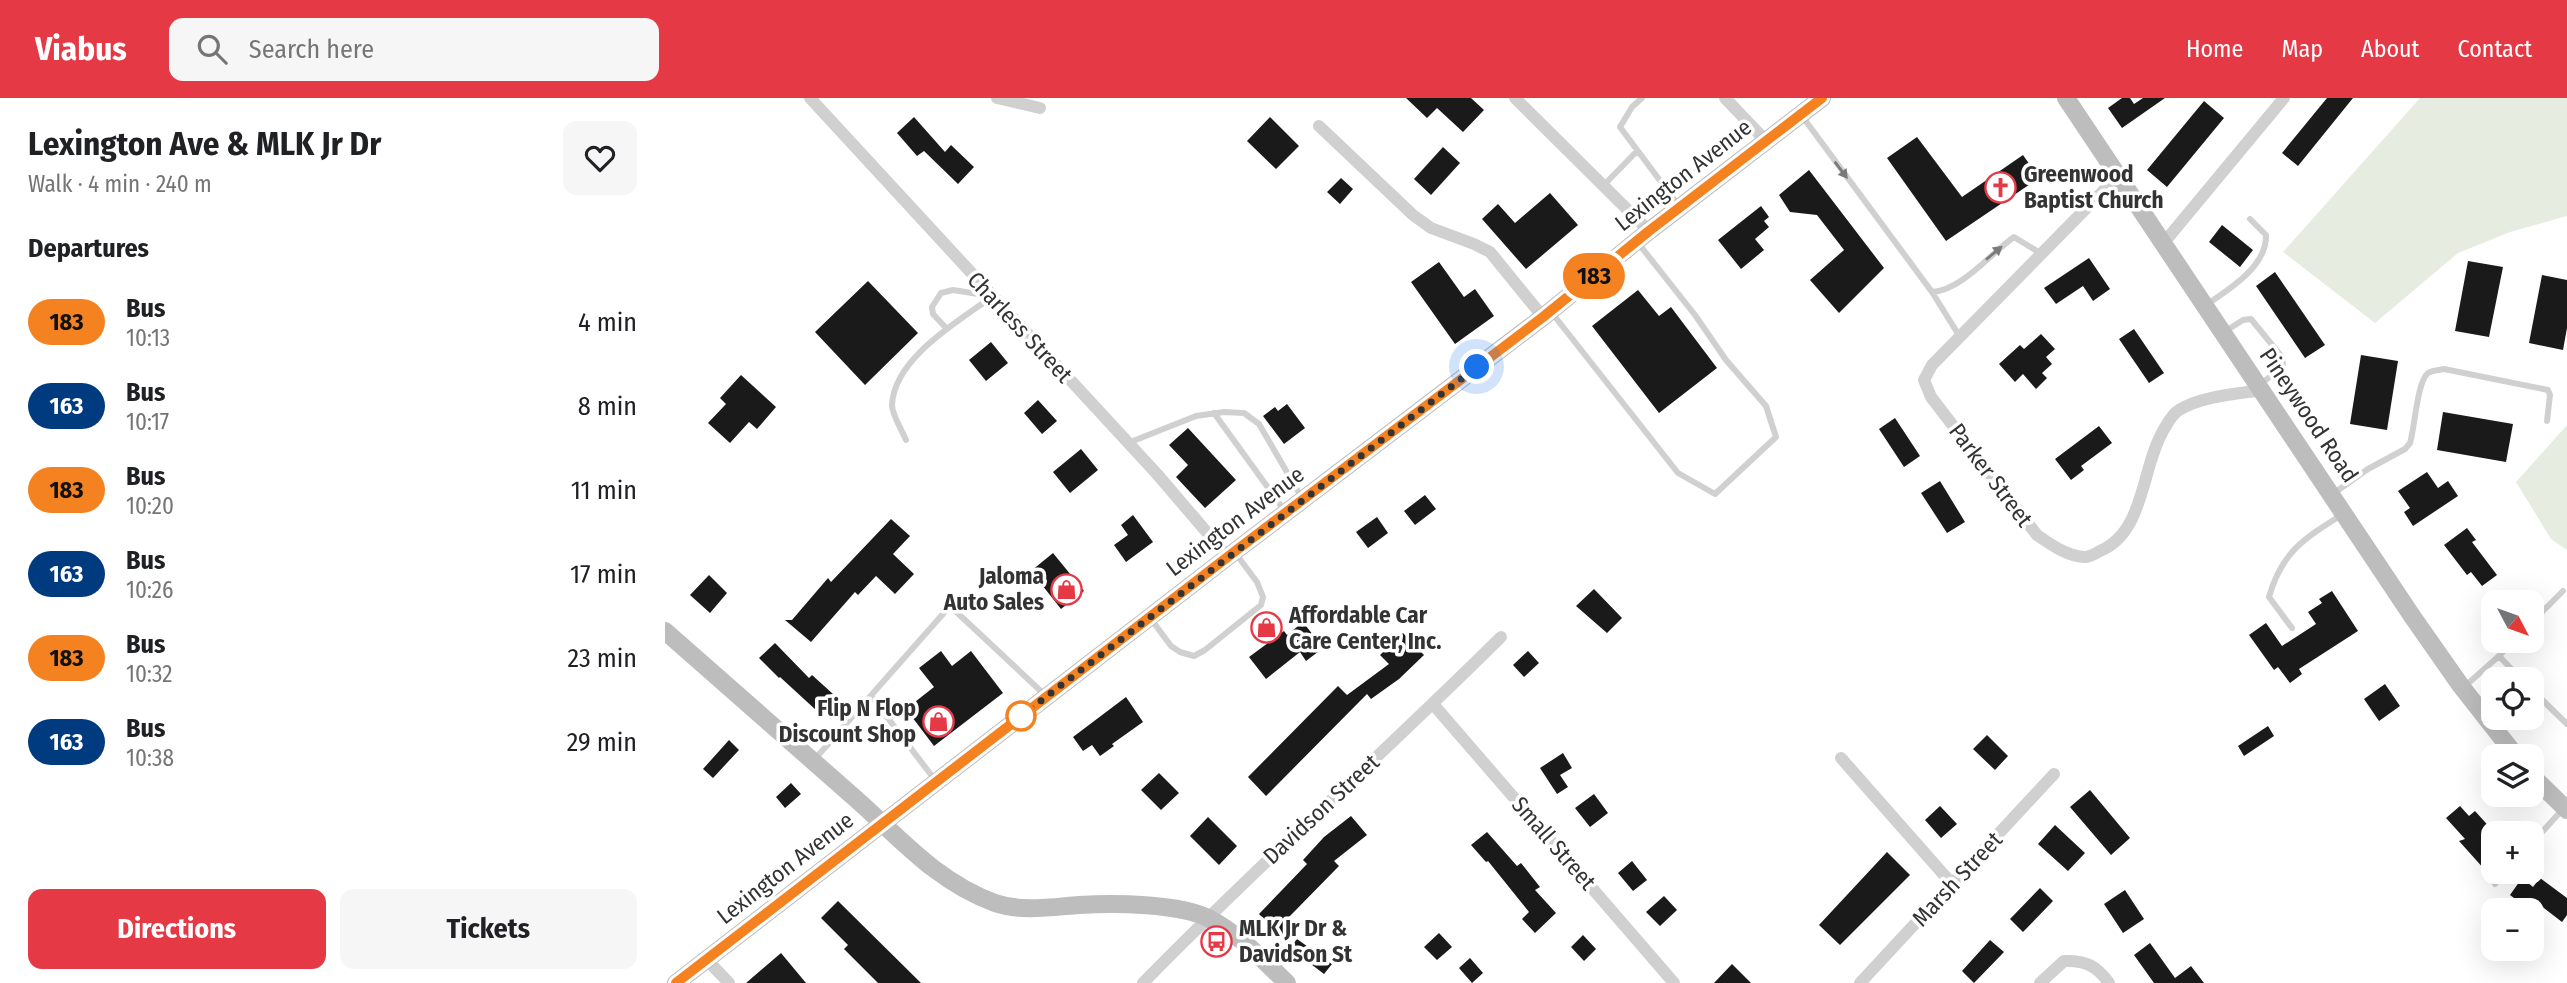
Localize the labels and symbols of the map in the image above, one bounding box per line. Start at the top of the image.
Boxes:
street label: Lexington Avenue [1609,113,1757,237]
one-way arrow [1834,160,1849,178]
place label: Greenwood Baptist Church [2024,160,2163,214]
church icon: Greenwood Baptist Church [1984,170,2018,204]
one-way arrow [1985,246,2002,261]
line badge: 183 [1554,253,1634,299]
street label: Charless Street [961,266,1079,389]
street label: Pineywood Road [2254,342,2364,488]
your location [1459,349,1494,384]
street label: Parker Street [1943,418,2039,533]
street label: Lexington Avenue [1160,460,1310,582]
place label: Jaloma Auto Sales [943,562,1044,616]
shop icon: Jaloma Auto Sales [1050,572,1084,606]
north arrow [2481,590,2545,653]
place label: Affordable Car Care Center, Inc. [1288,601,1441,655]
shop icon: Affordable Car Care Center, Inc. [1249,611,1283,645]
place label: Flip N Flop Discount Shop [779,694,916,748]
unlabelled marker [1006,701,1036,731]
shop icon: Flip N Flop Discount Shop [922,704,956,738]
street label: Davidson Street [1257,748,1385,870]
street label: Small Street [1506,791,1602,896]
street label: Lexington Avenue [711,806,859,930]
street label: Marsh Street [1906,826,2008,932]
place label: MLK Jr Dr & Davidson St [1239,914,1353,968]
bus stop icon: MLK Jr Dr & Davidson St [1199,924,1233,958]

